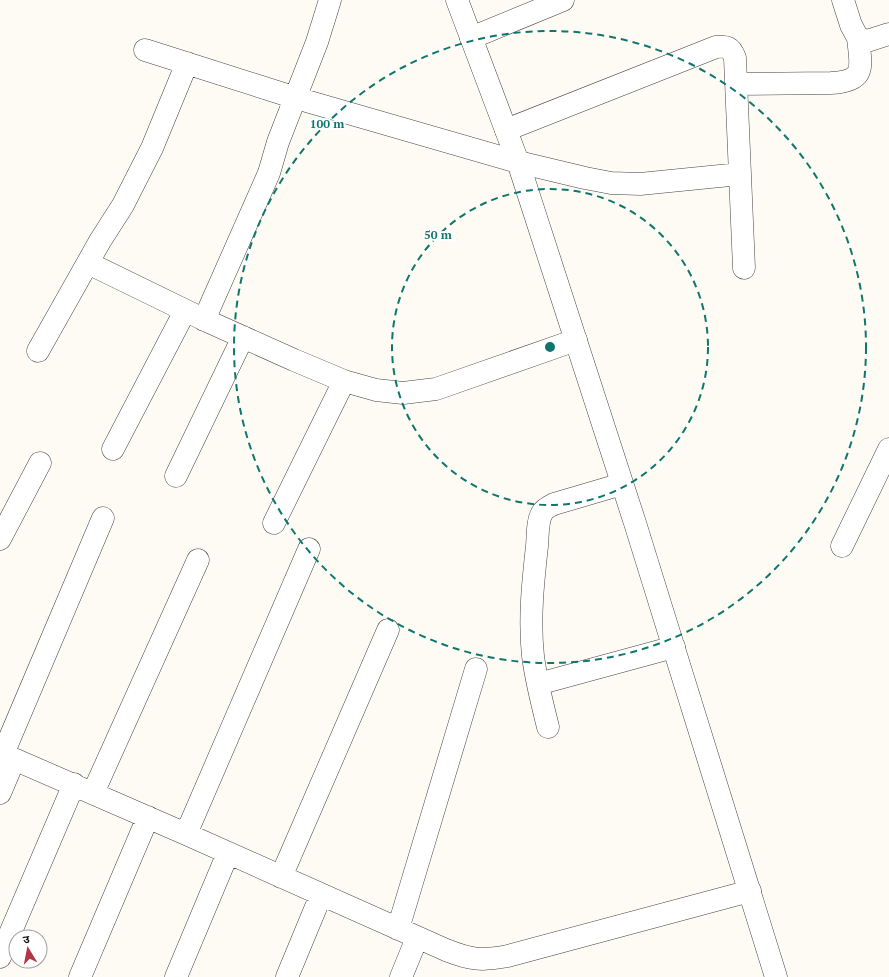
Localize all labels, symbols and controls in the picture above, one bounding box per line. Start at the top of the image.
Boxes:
text: 100 m [310,116,344,131]
text: 50 m [424,227,452,242]
centre of rings [543,340,557,354]
north arrow [8,929,48,969]
text: उ [22,932,31,947]

